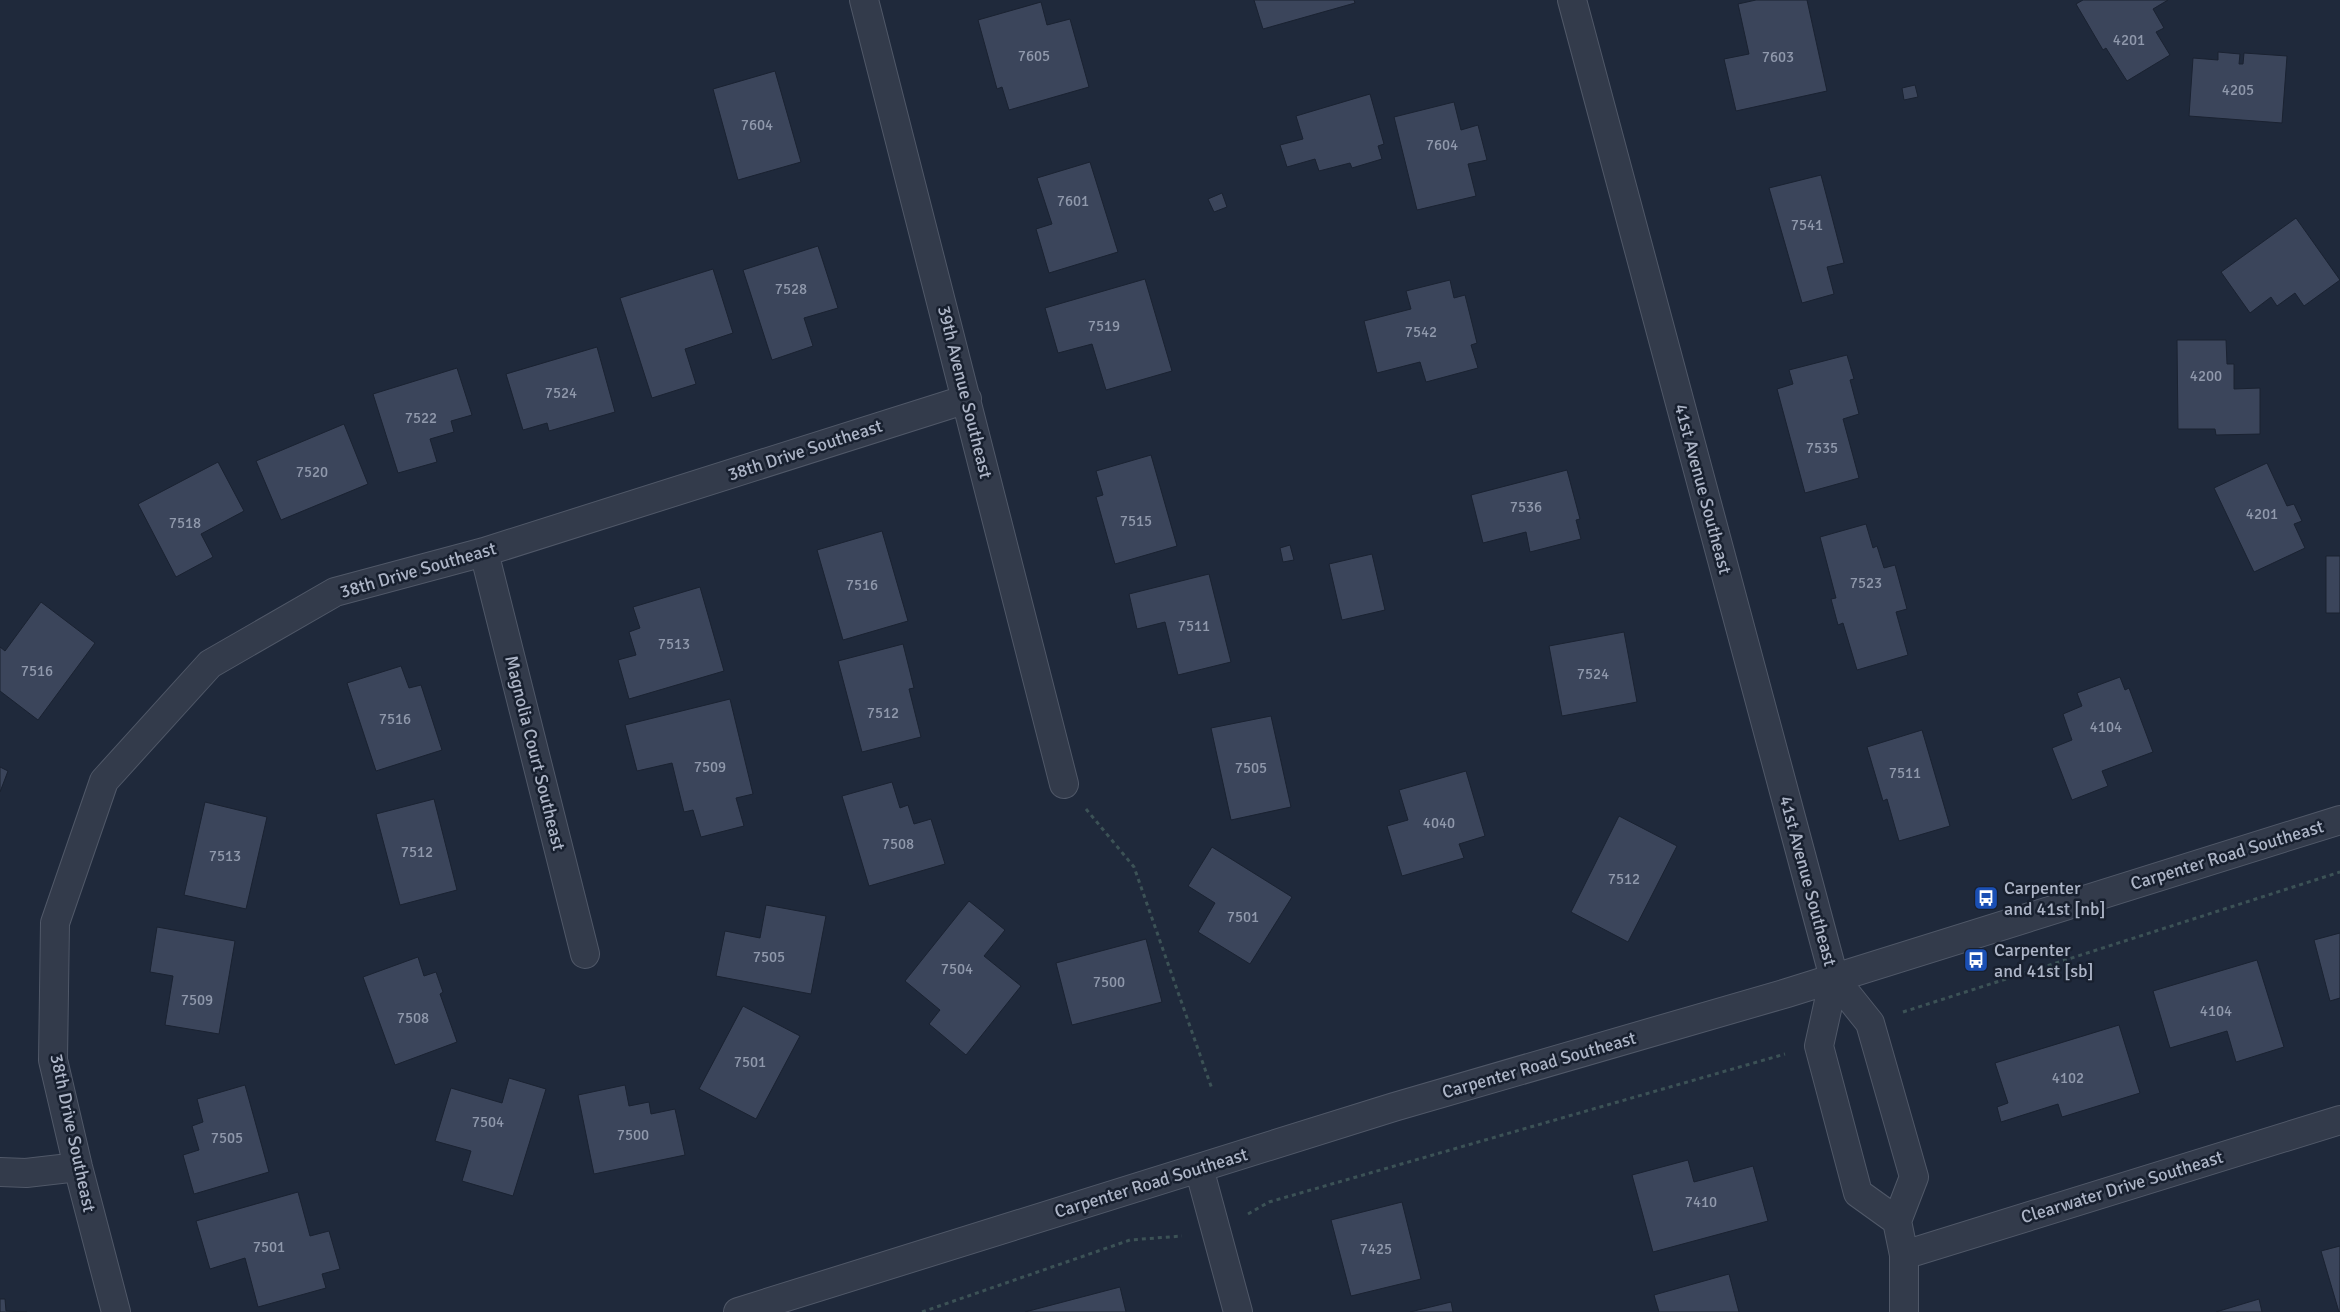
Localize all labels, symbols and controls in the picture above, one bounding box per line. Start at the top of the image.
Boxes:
house number: 4201 [2113,31,2145,49]
house number: 7605 [1018,47,1050,65]
house number: 7603 [1762,48,1794,66]
house number: 4205 [2222,81,2254,99]
house number: 7604 [741,116,773,134]
house number: 7604 [1426,136,1458,154]
house number: 7601 [1057,192,1089,210]
house number: 7541 [1791,216,1823,234]
house number: 7528 [775,280,807,298]
street label: 39th Avenue Southeast [933,303,997,481]
house number: 7519 [1088,317,1120,335]
house number: 7542 [1405,323,1437,341]
house number: 4200 [2190,367,2222,385]
house number: 7524 [545,384,577,402]
street label: 41st Avenue Southeast [1670,401,1736,577]
house number: 7522 [405,409,437,427]
street label: 38th Drive Southeast [725,415,885,485]
house number: 7535 [1806,439,1838,457]
house number: 7520 [296,463,328,481]
house number: 7536 [1510,498,1542,516]
house number: 4201 [2246,505,2278,523]
house number: 7515 [1120,512,1152,530]
house number: 7518 [169,514,201,532]
street label: 38th Drive Southeast [337,537,499,603]
house number: 7523 [1850,574,1882,592]
house number: 7516 [846,576,878,594]
house number: 7511 [1178,617,1210,635]
house number: 7513 [658,635,690,653]
street label: Magnolia Court Southeast [500,653,570,853]
house number: 7516 [21,662,53,680]
house number: 7524 [1577,665,1609,683]
house number: 7512 [867,704,899,722]
house number: 7516 [379,710,411,728]
house number: 4104 [2090,718,2122,736]
house number: 7509 [694,758,726,776]
house number: 7505 [1235,759,1267,777]
house number: 7511 [1889,764,1921,782]
street label: 41st Avenue Southeast [1775,793,1841,969]
house number: 4040 [1423,814,1455,832]
street label: Carpenter Road Southeast [2128,815,2326,895]
house number: 7508 [882,835,914,853]
house number: 7512 [401,843,433,861]
house number: 7513 [209,847,241,865]
house number: 7512 [1608,870,1640,888]
place label: Carpenter and 41st [nb] [2004,877,2106,920]
bus stop icon: Carpenter and 41st [nb] [1973,885,1999,911]
house number: 7501 [1227,908,1259,926]
place label: Carpenter and 41st [sb] [1994,939,2094,982]
bus stop icon: Carpenter and 41st [sb] [1963,947,1989,973]
house number: 7505 [753,948,785,966]
house number: 7504 [941,960,973,978]
house number: 7500 [1093,973,1125,991]
house number: 7509 [181,991,213,1009]
house number: 4104 [2200,1002,2232,1020]
house number: 7508 [397,1009,429,1027]
street label: Carpenter Road Southeast [1440,1027,1638,1103]
street label: 38th Drive Southeast [45,1052,101,1214]
house number: 7501 [734,1053,766,1071]
house number: 4102 [2052,1069,2084,1087]
house number: 7504 [472,1113,504,1131]
house number: 7500 [617,1126,649,1144]
house number: 7505 [211,1129,243,1147]
street label: Carpenter Road Southeast [1052,1143,1250,1223]
street label: Clearwater Drive Southeast [2018,1146,2226,1228]
house number: 7410 [1685,1193,1717,1211]
house number: 7501 [253,1238,285,1256]
house number: 7425 [1360,1240,1392,1258]

